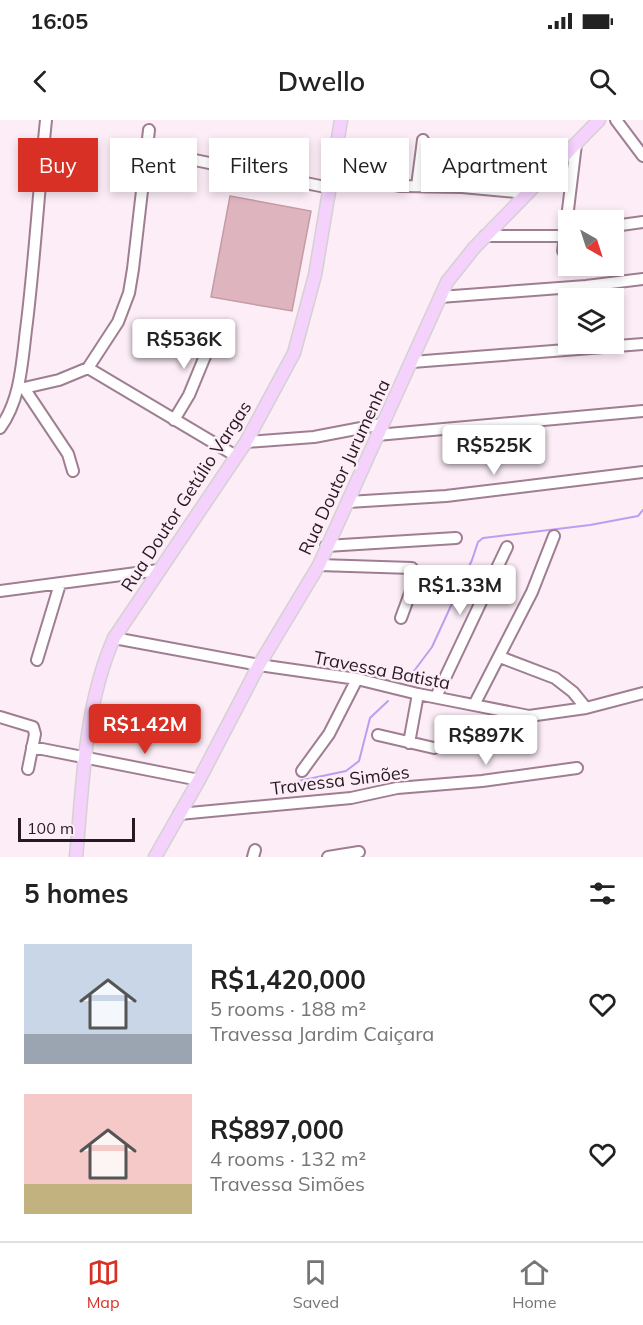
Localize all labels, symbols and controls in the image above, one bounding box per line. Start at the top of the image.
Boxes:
text: 16:05 [30,7,88,35]
text: Dwello [278,64,365,98]
icon: back [24,65,57,98]
icon: search [586,65,619,98]
chip: Buy [18,138,98,192]
chip: Rent [110,138,197,192]
chip: Filters [209,138,309,192]
chip: New [321,138,409,192]
chip: Apartment [421,138,568,192]
north arrow [558,210,624,276]
map controls [558,210,624,354]
button: layers [558,288,624,354]
pin: R$536K [135,319,233,370]
text: R$536K [146,326,222,351]
street label: Rua Doutor Jurumenha [293,376,395,558]
street label: Rua Doutor Getúlio Vargas [116,396,256,596]
pin: R$525K [445,425,543,476]
text: R$525K [456,432,532,457]
pin: R$1.33M [405,565,515,616]
text: R$1.33M [418,572,502,597]
street label: Travessa Batista [312,645,452,695]
pin: R$1.42M [90,704,200,755]
text: R$1.42M [103,711,187,736]
pin: R$897K [437,715,535,766]
text: R$897K [448,722,524,747]
street label: Travessa Simões [269,760,411,800]
scale bar [18,815,135,842]
text: 100 m [27,818,74,838]
text: 5 homes [24,877,128,910]
icon: filters [586,877,619,910]
text: R$1,420,000 [210,963,366,996]
icon: home [72,968,144,1040]
icon: heart [586,988,619,1021]
text: 5 rooms · 188 m² [210,996,366,1021]
text: Travessa Jardim Caiçara [210,1021,434,1046]
text: R$897,000 [210,1113,344,1146]
icon: home [72,1118,144,1190]
icon: heart [586,1138,619,1171]
text: 4 rooms · 132 m² [210,1146,366,1171]
text: Travessa Simões [210,1171,365,1196]
tab: Map [87,1256,120,1312]
tab: Saved [293,1256,339,1312]
tab: Home [512,1256,556,1312]

